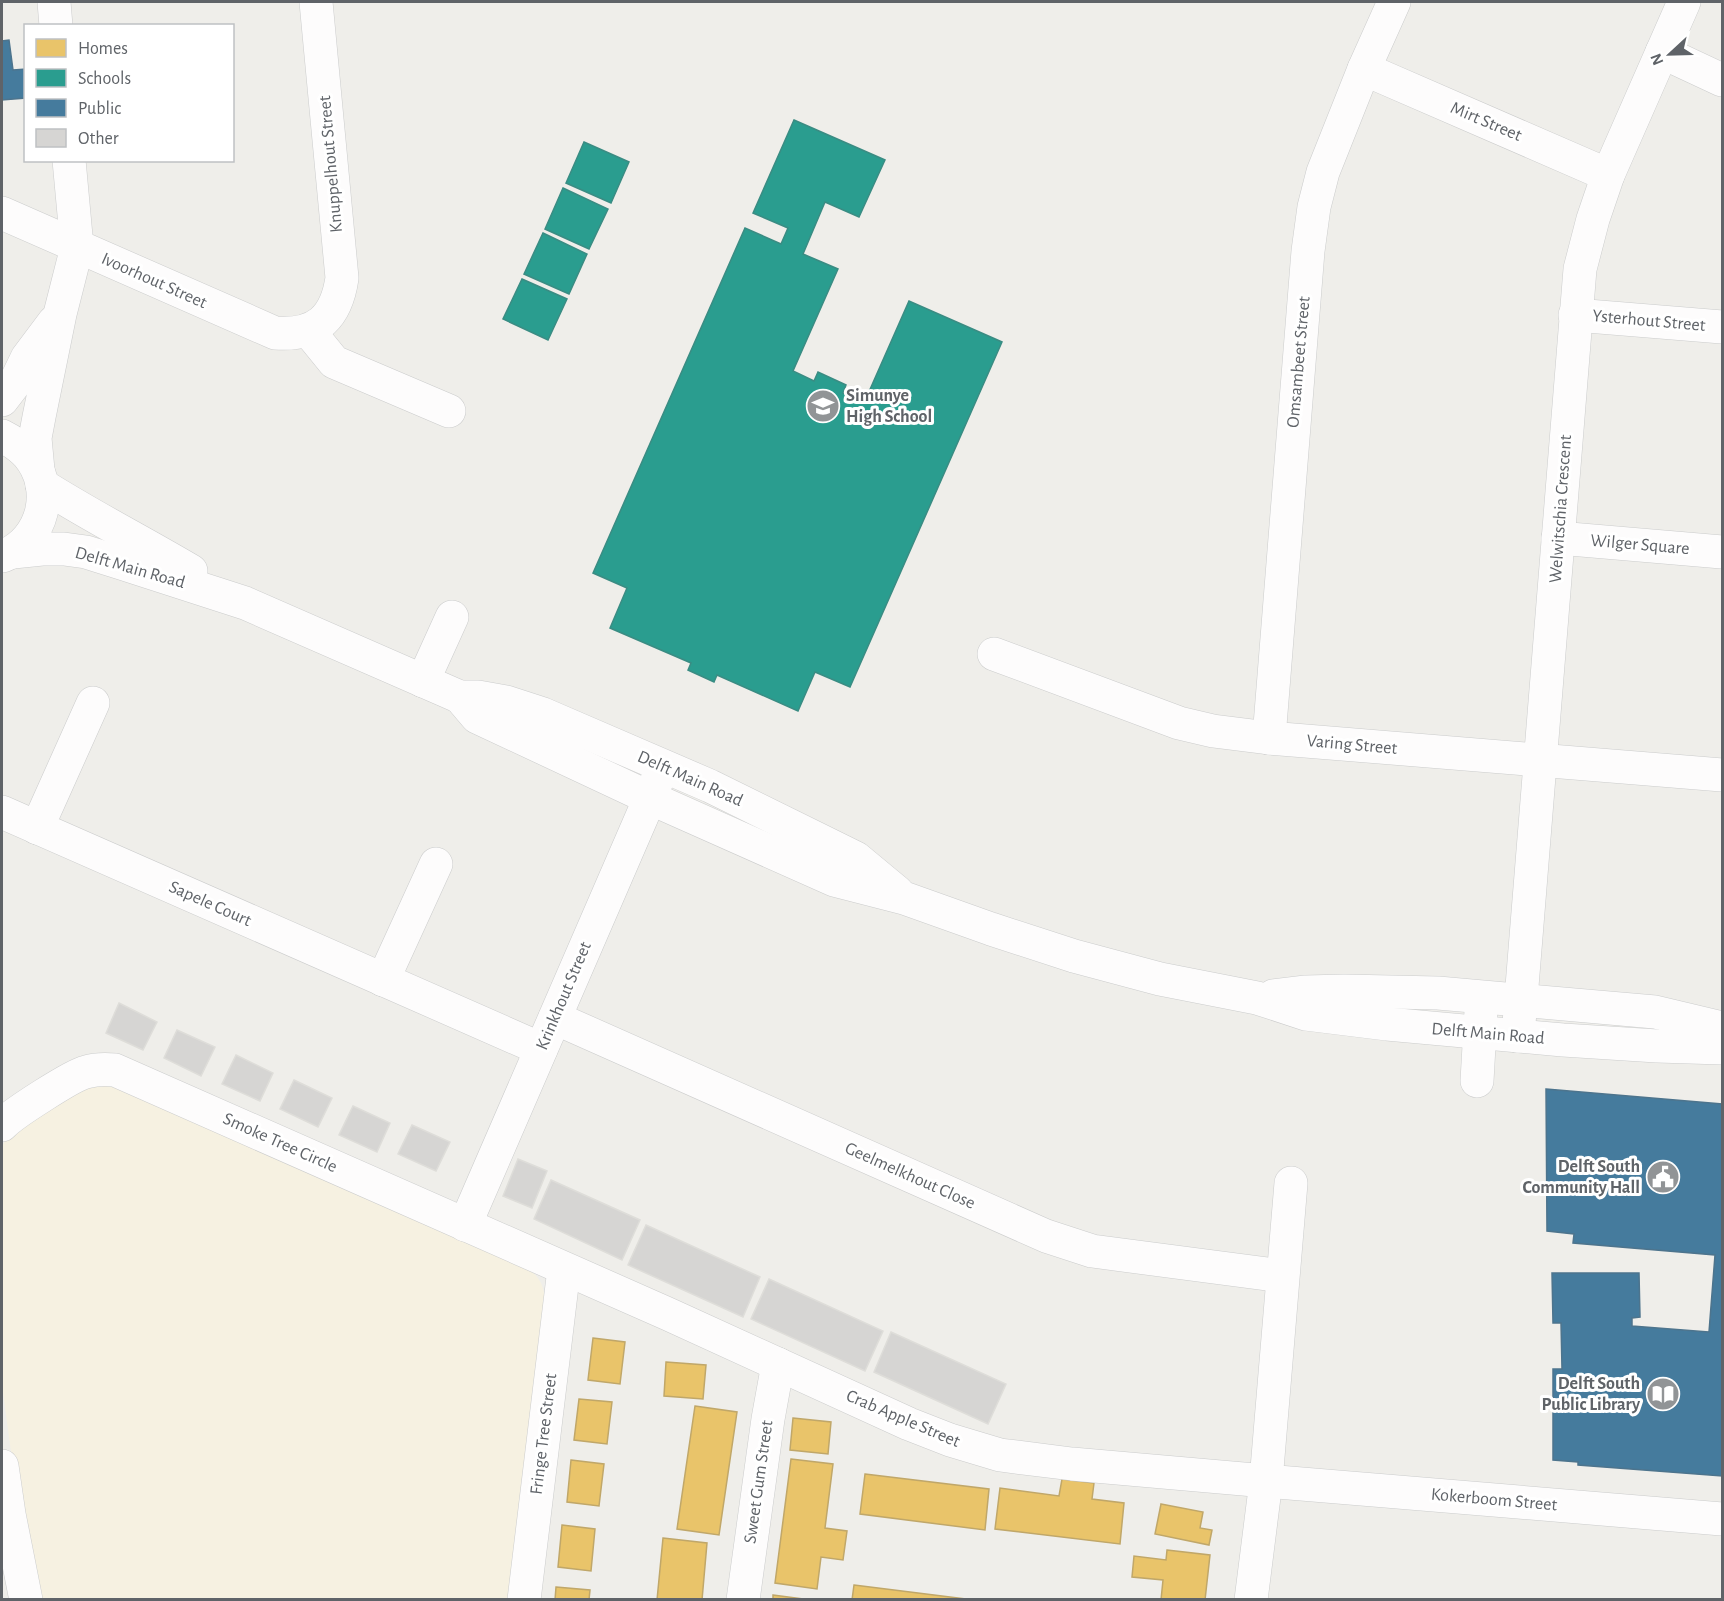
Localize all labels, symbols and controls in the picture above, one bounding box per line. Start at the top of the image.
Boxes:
legend [24,24,234,162]
north arrow [1640,24,1700,84]
text: Homes [78,40,128,58]
text: N [1648,51,1667,67]
text: Schools [78,70,131,88]
street label: Knuppelhout Street [316,94,346,233]
street label: Mirt Street [1448,99,1524,145]
text: Public [78,100,121,118]
text: Other [78,130,119,148]
street label: Ivoorhout Street [99,250,210,312]
street label: Omsambeet Street [1284,295,1314,429]
street label: Ysterhout Street [1592,307,1707,335]
place label: Simunye High School [846,387,932,426]
school or university icon: Simunye High School [805,388,841,424]
street label: Welwitschia Crescent [1547,434,1575,584]
street label: Wilger Square [1590,532,1690,558]
street label: Delft Main Road [73,544,187,592]
street label: Varing Street [1306,732,1398,758]
street label: Delft Main Road [635,748,745,810]
street label: Sapele Court [166,878,254,930]
street label: Krinkhout Street [533,939,595,1053]
street label: Delft Main Road [1431,1020,1545,1048]
street label: Smoke Tree Circle [220,1110,340,1176]
street label: Geelmelkhout Close [842,1139,978,1213]
place label: Delft South Community Hall [1523,1158,1640,1197]
public building icon: Delft South Community Hall [1645,1159,1681,1195]
street label: Fringe Tree Street [528,1372,560,1496]
place label: Delft South Public Library [1541,1375,1641,1414]
library icon: Delft South Public Library [1645,1376,1681,1412]
street label: Crab Apple Street [843,1387,963,1451]
street label: Sweet Gum Street [741,1419,777,1545]
street label: Kokerboom Street [1430,1486,1558,1515]

